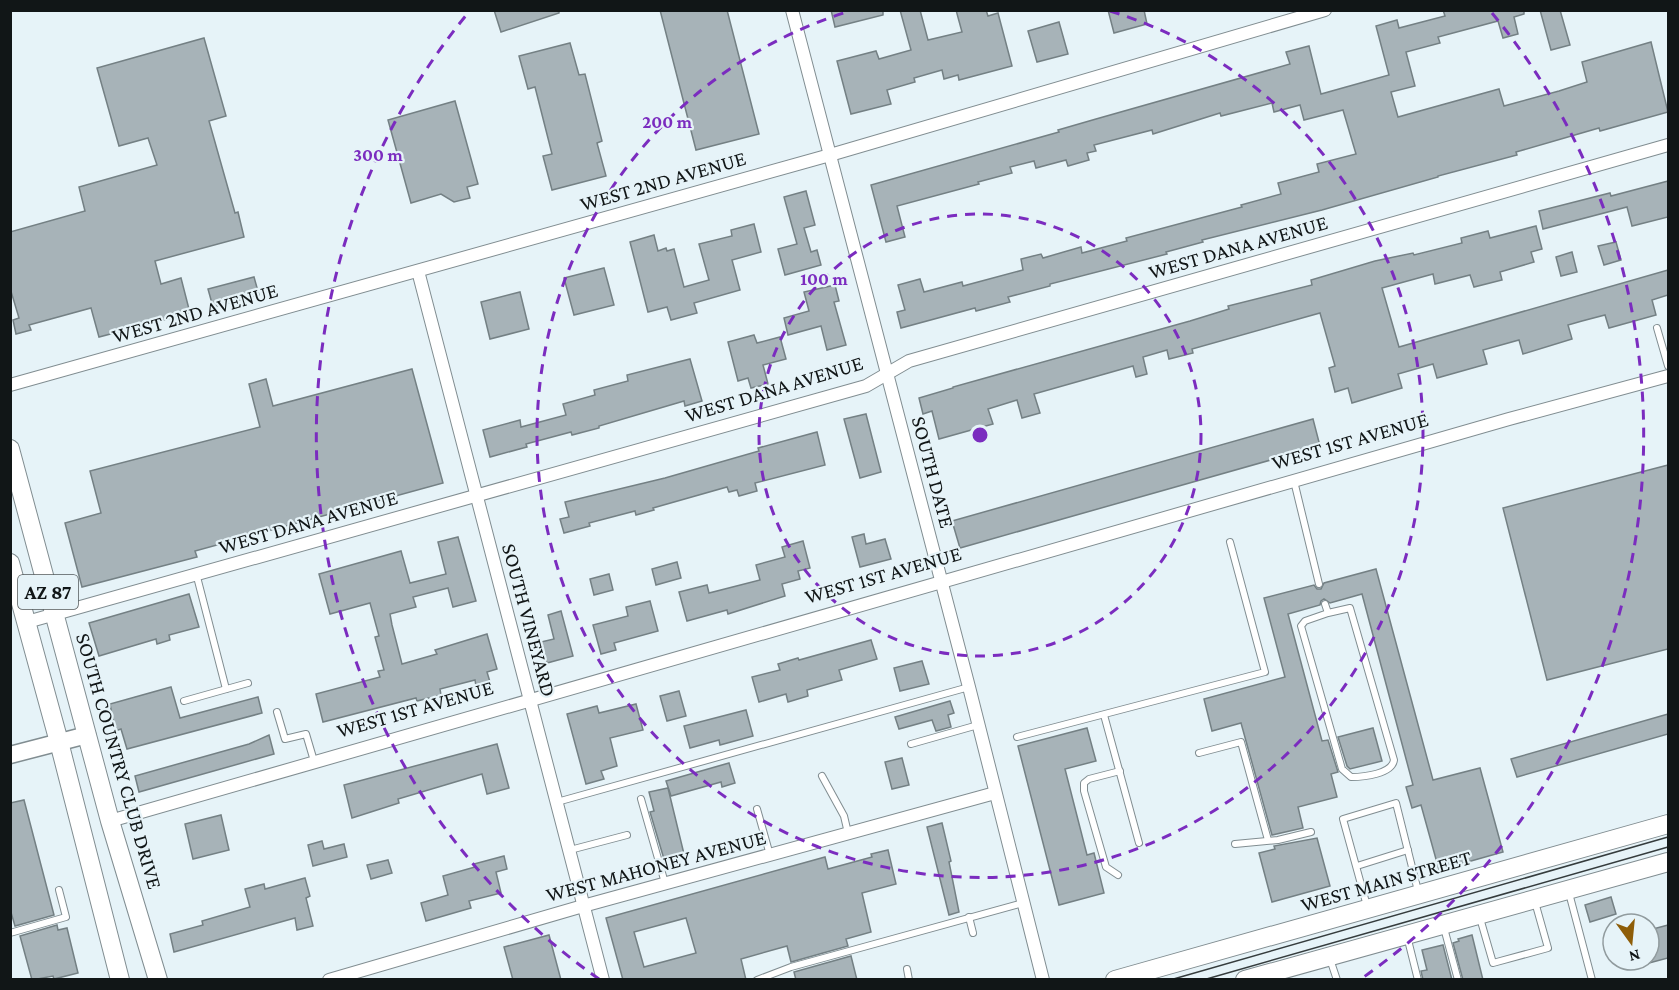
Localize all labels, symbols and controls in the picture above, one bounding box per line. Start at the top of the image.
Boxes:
text: 200 m [642,112,693,132]
text: 300 m [353,145,403,165]
street label: WEST 2ND AVENUE [577,146,749,216]
street label: WEST DANA AVENUE [1146,210,1330,284]
text: 100 m [800,269,848,289]
street label: WEST 2ND AVENUE [109,278,281,348]
street label: WEST DANA AVENUE [682,350,866,428]
street label: WEST 1ST AVENUE [1269,407,1431,475]
street label: SOUTH DATE [907,414,959,530]
centre of rings [970,425,990,445]
street label: WEST DANA AVENUE [216,485,400,559]
street label: SOUTH VINEYARD [497,541,561,699]
street label: WEST 1ST AVENUE [802,541,964,609]
road number: AZ 87 [18,575,78,609]
street label: SOUTH COUNTRY CLUB DRIVE [71,630,167,892]
street label: WEST 1ST AVENUE [334,675,496,743]
street label: WEST MAHONEY AVENUE [543,825,769,907]
street label: WEST MAIN STREET [1298,845,1475,917]
north arrow [1601,912,1661,972]
text: N [1627,946,1642,966]

